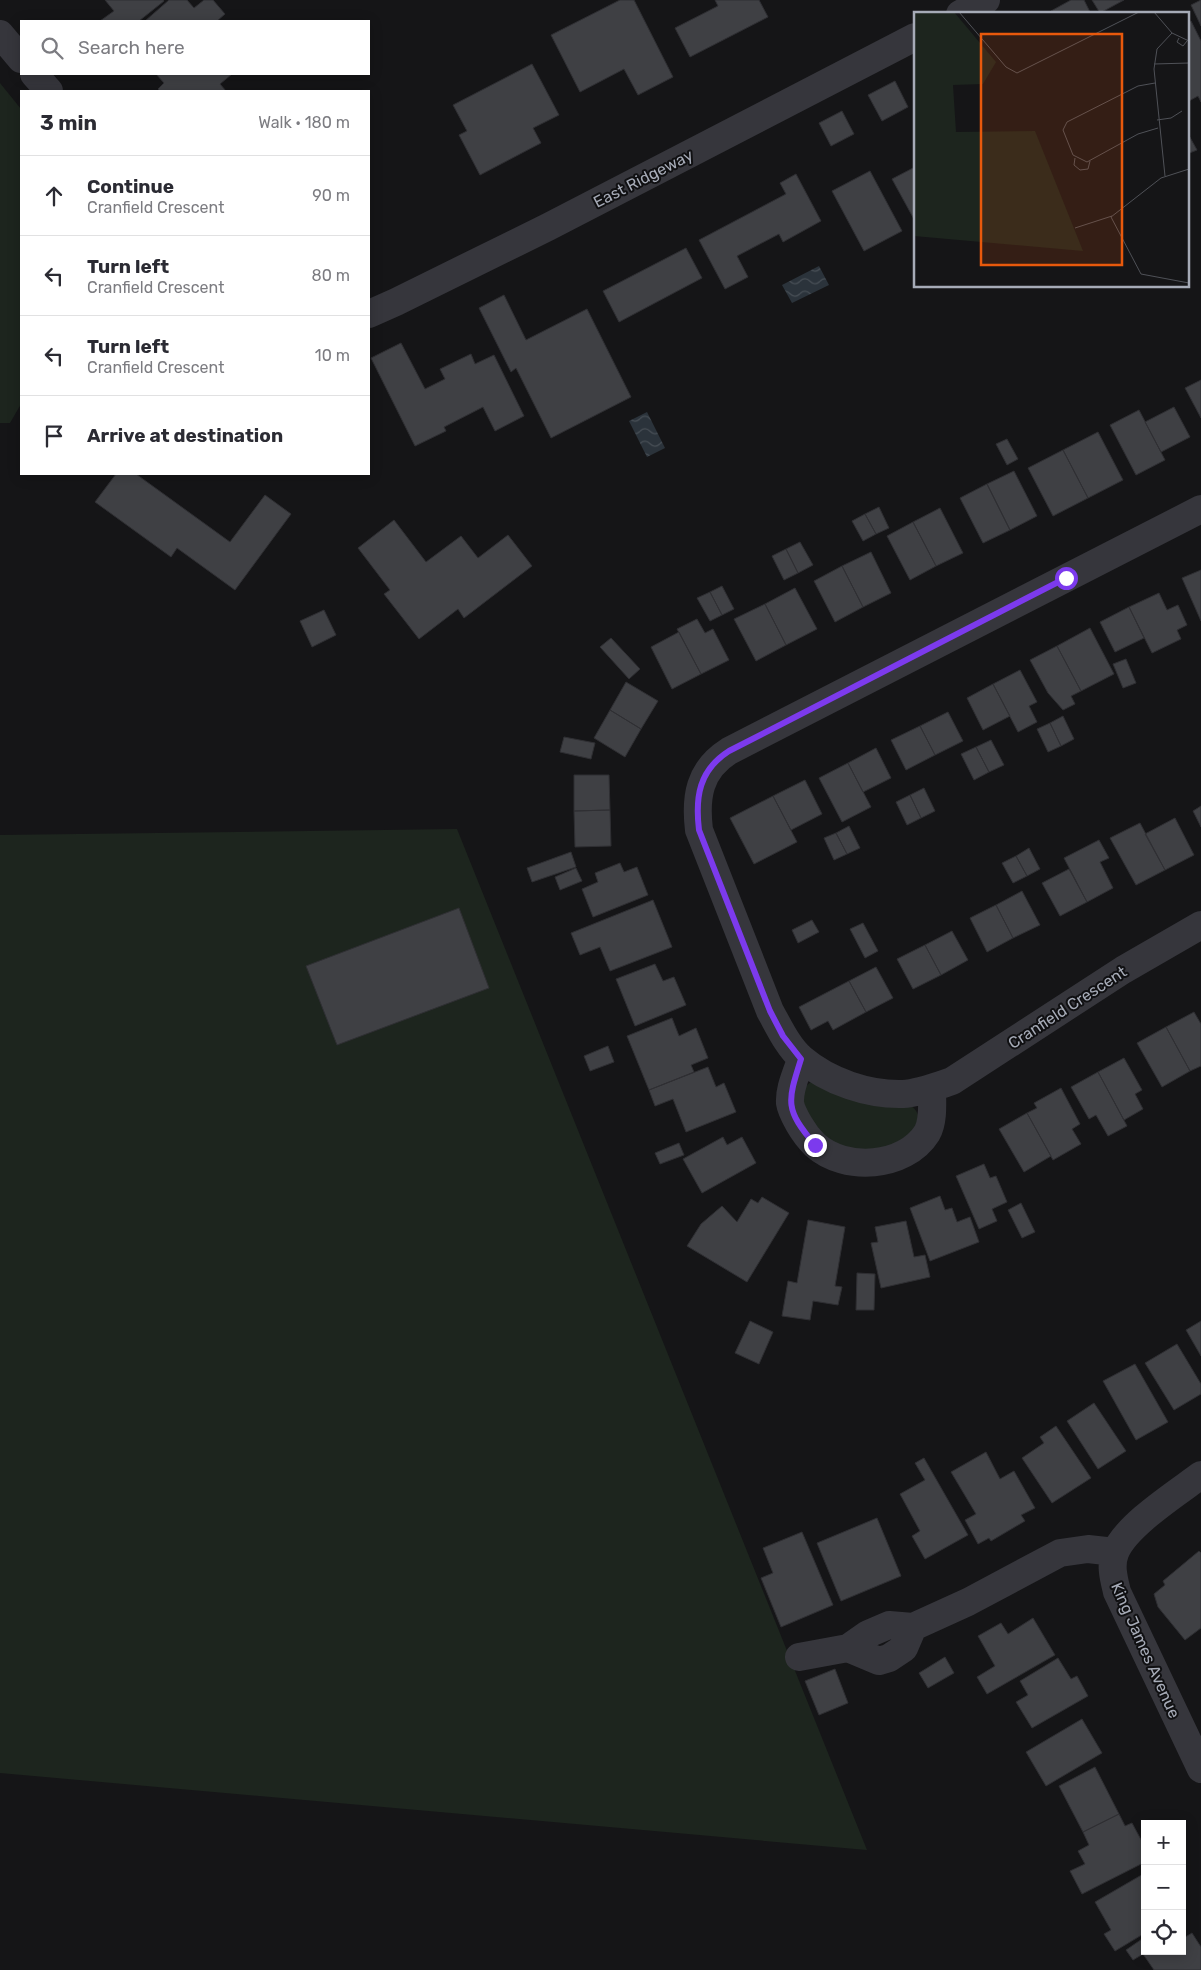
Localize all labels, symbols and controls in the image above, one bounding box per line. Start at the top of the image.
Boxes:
inset map [914,12,1188,288]
search box [20,20,370,75]
icon: search [38,34,66,62]
text: Search here [78,36,185,59]
text: 3 min [40,110,97,135]
text: Walk · 180 m [258,113,350,132]
street label: East Ridgeway [590,145,696,212]
text: Continue [87,175,174,198]
icon: ahead [40,182,68,210]
text: 90 m [312,186,350,205]
text: Cranfield Crescent [87,198,224,217]
text: Turn left [87,255,169,278]
icon: left [40,262,68,290]
text: 80 m [312,266,350,285]
text: Cranfield Crescent [87,278,224,297]
text: Turn left [87,335,169,358]
icon: left [40,342,68,370]
text: 10 m [315,346,350,365]
text: Cranfield Crescent [87,358,224,377]
icon: arrive [40,422,68,450]
text: Arrive at destination [87,424,283,447]
route start [1055,567,1078,590]
street label: Cranfield Crescent [1004,962,1130,1053]
route end [804,1134,827,1157]
street label: King James Avenue [1107,1579,1184,1721]
map controls [1141,1820,1186,1955]
button: + [1141,1820,1186,1865]
button: − [1141,1865,1186,1910]
button: locate [1141,1910,1186,1955]

